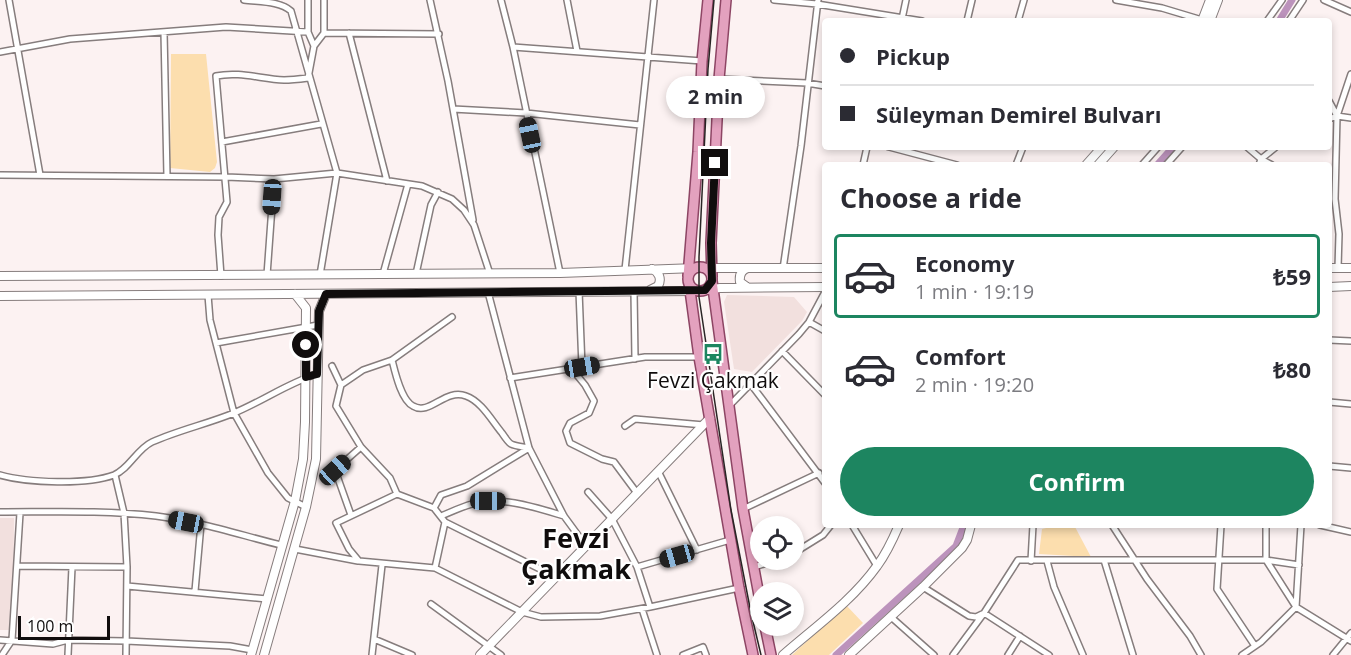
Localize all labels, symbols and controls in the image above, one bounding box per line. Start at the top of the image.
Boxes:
text: Pickup [876,41,950,71]
callout: 2 min [666,76,764,118]
text: 2 min [688,83,743,110]
text: Süleyman Demirel Bulvarı [876,99,1161,129]
car [517,116,543,154]
route end [701,149,728,176]
car [262,178,282,216]
text: Choose a ride [840,179,1022,216]
text: Economy [915,248,1014,278]
icon: car [843,249,897,303]
text: ₺59 [1273,261,1311,291]
text: 1 min · 19:19 [915,278,1034,305]
route start [292,331,319,358]
text: Comfort [915,341,1006,371]
bus stop icon: Fevzi Çakmak [701,342,725,366]
icon: car [843,342,897,396]
text: ₺80 [1273,354,1311,384]
car [563,355,601,379]
place label: Fevzi Çakmak [647,366,779,394]
text: 2 min · 19:20 [915,371,1034,398]
button: Confirm [840,447,1314,516]
car [316,451,354,489]
car [470,492,506,510]
car [167,510,205,534]
map controls [750,516,804,636]
button: locate [750,516,804,570]
district label: Fevzi Çakmak [521,519,631,587]
car [657,542,697,570]
button: layers [750,582,804,636]
scale bar [18,613,110,640]
text: 100 m [27,615,73,637]

